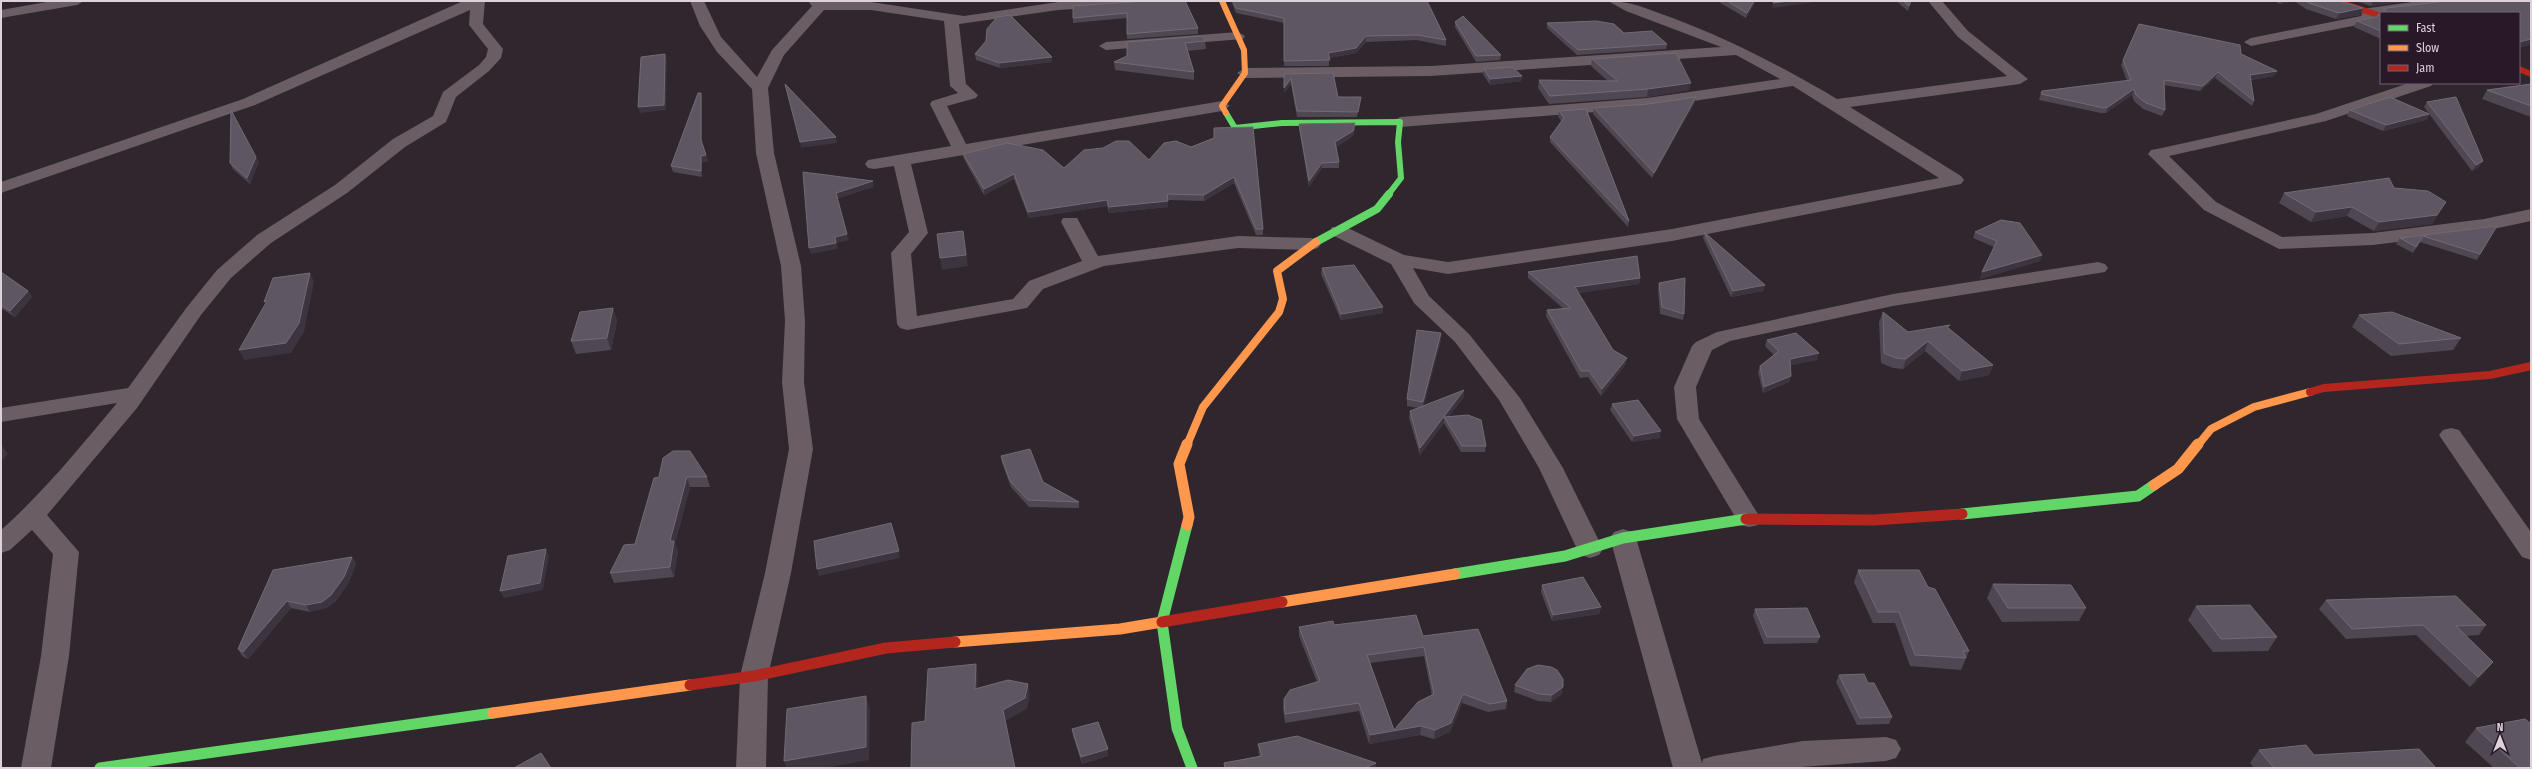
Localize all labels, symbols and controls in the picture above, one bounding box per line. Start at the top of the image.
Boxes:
legend [2380,12,2520,84]
text: Fast [2416,21,2435,35]
text: Slow [2416,41,2439,55]
text: Jam [2416,61,2434,75]
north arrow [2480,717,2520,757]
text: N [2497,721,2503,734]

